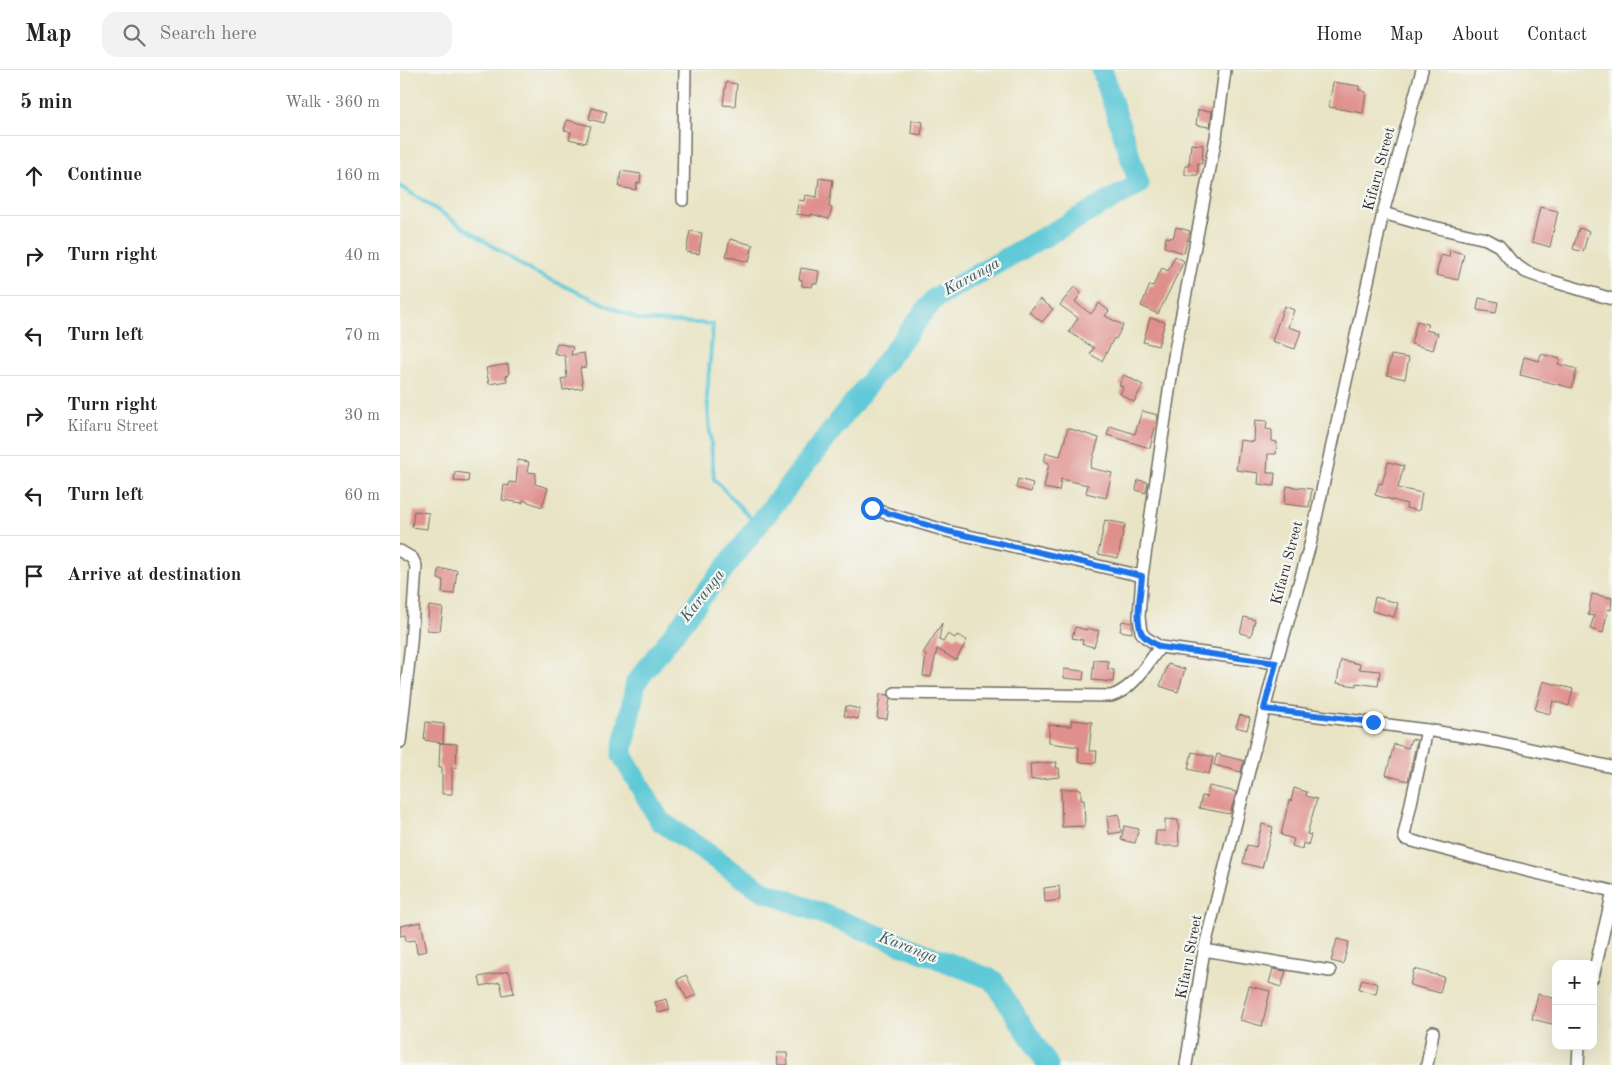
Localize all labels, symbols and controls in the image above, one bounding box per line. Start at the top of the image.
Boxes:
search box [102,12,452,57]
icon: search [120,21,148,49]
text: Map [25,23,72,47]
text: Search here [160,25,257,44]
text: Home [1316,26,1362,44]
text: Map [1390,26,1423,44]
text: About [1451,26,1499,44]
text: Contact [1527,26,1587,44]
text: 5 min [20,92,73,113]
text: Walk · 360 m [285,95,380,111]
street label: Kifaru Street [1362,126,1398,212]
icon: ahead [20,162,48,190]
text: Continue [67,166,142,185]
text: 160 m [335,168,380,184]
icon: right [20,242,48,270]
text: Turn right [67,246,157,265]
text: 40 m [344,248,380,264]
water label: Karanga [940,255,1003,299]
icon: left [20,322,48,350]
text: Turn left [67,326,144,345]
text: 70 m [344,328,380,344]
text: Turn right [67,396,157,415]
icon: right [20,402,48,430]
text: 30 m [344,408,380,424]
text: Kifaru Street [67,419,159,435]
icon: left [20,482,48,510]
text: Turn left [67,486,144,505]
text: 60 m [344,488,380,504]
route start [861,497,884,520]
street label: Kifaru Street [1270,520,1306,606]
icon: arrive [20,562,48,590]
text: Arrive at destination [67,566,241,585]
water label: Karanga [677,566,729,626]
route end [1362,711,1385,734]
street label: Kifaru Street [1174,913,1206,1001]
water label: Karanga [875,929,940,967]
map controls [1552,960,1597,1050]
button: + [1552,960,1597,1005]
button: − [1552,1005,1597,1050]

